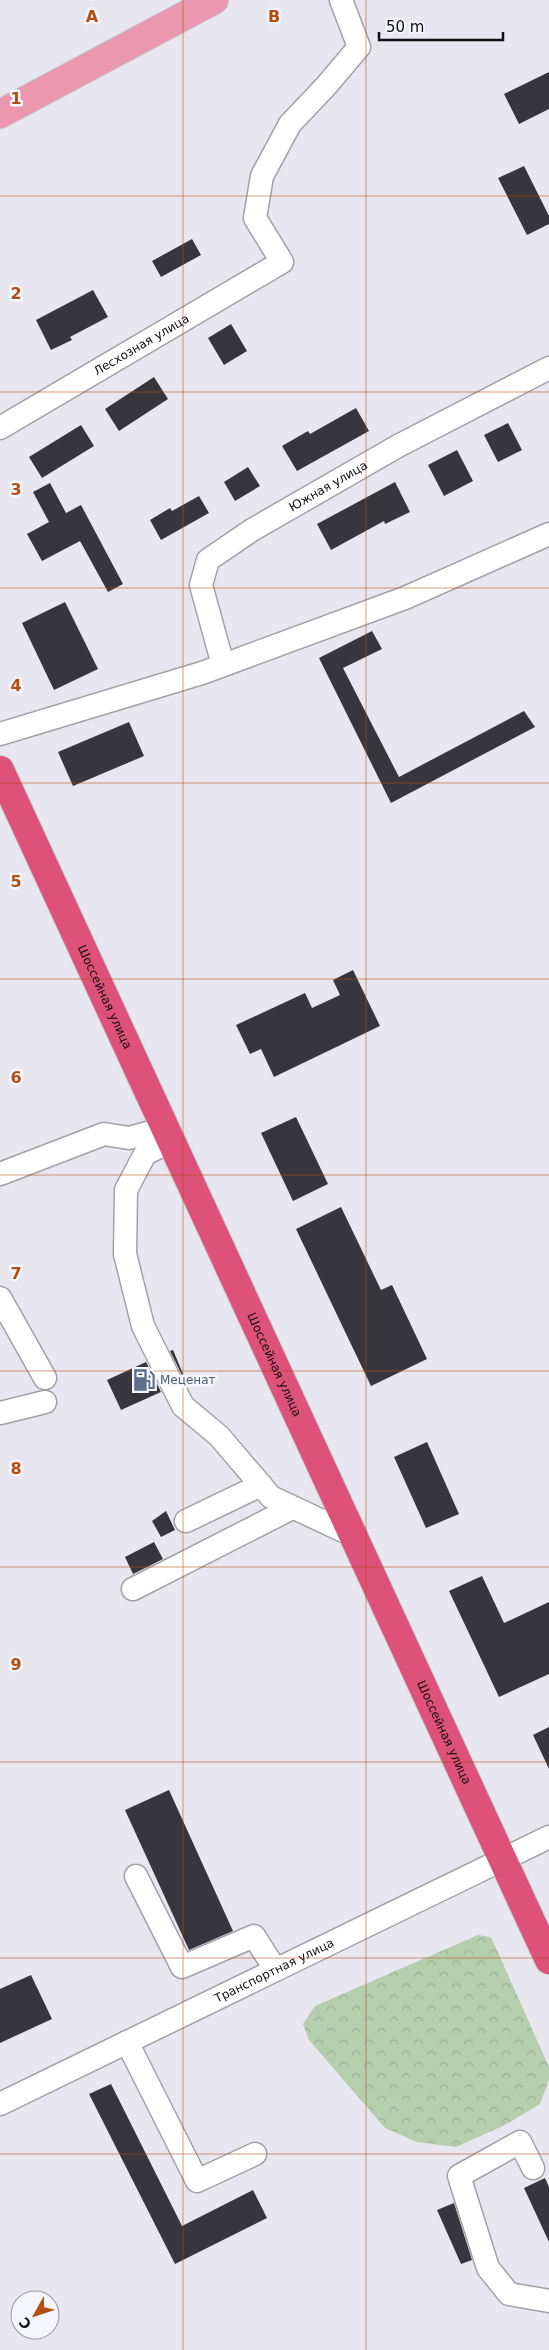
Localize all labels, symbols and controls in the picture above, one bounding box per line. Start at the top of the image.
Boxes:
text: A [86,7,99,26]
text: B [268,7,280,26]
scale bar [379,10,503,42]
text: 50 m [386,18,424,36]
text: 1 [10,89,22,108]
text: 2 [10,284,22,303]
street label: Лесхозная улица [91,311,192,378]
street label: Южная улица [286,458,370,514]
text: 3 [10,480,22,499]
text: 4 [10,676,22,695]
text: 5 [10,872,22,891]
street label: Шоссейная улица [75,943,135,1051]
text: 6 [10,1068,22,1087]
text: 7 [10,1264,22,1283]
street label: Шоссейная улица [244,1311,304,1419]
fuel station icon: Меценат [131,1367,157,1393]
place label: Меценат [160,1373,215,1387]
text: 8 [10,1459,22,1478]
text: 9 [10,1655,22,1674]
street label: Шоссейная улица [414,1678,474,1787]
street label: Транспортная улица [211,1936,336,2006]
north arrow [10,2290,60,2340]
text: С [16,2314,34,2332]

